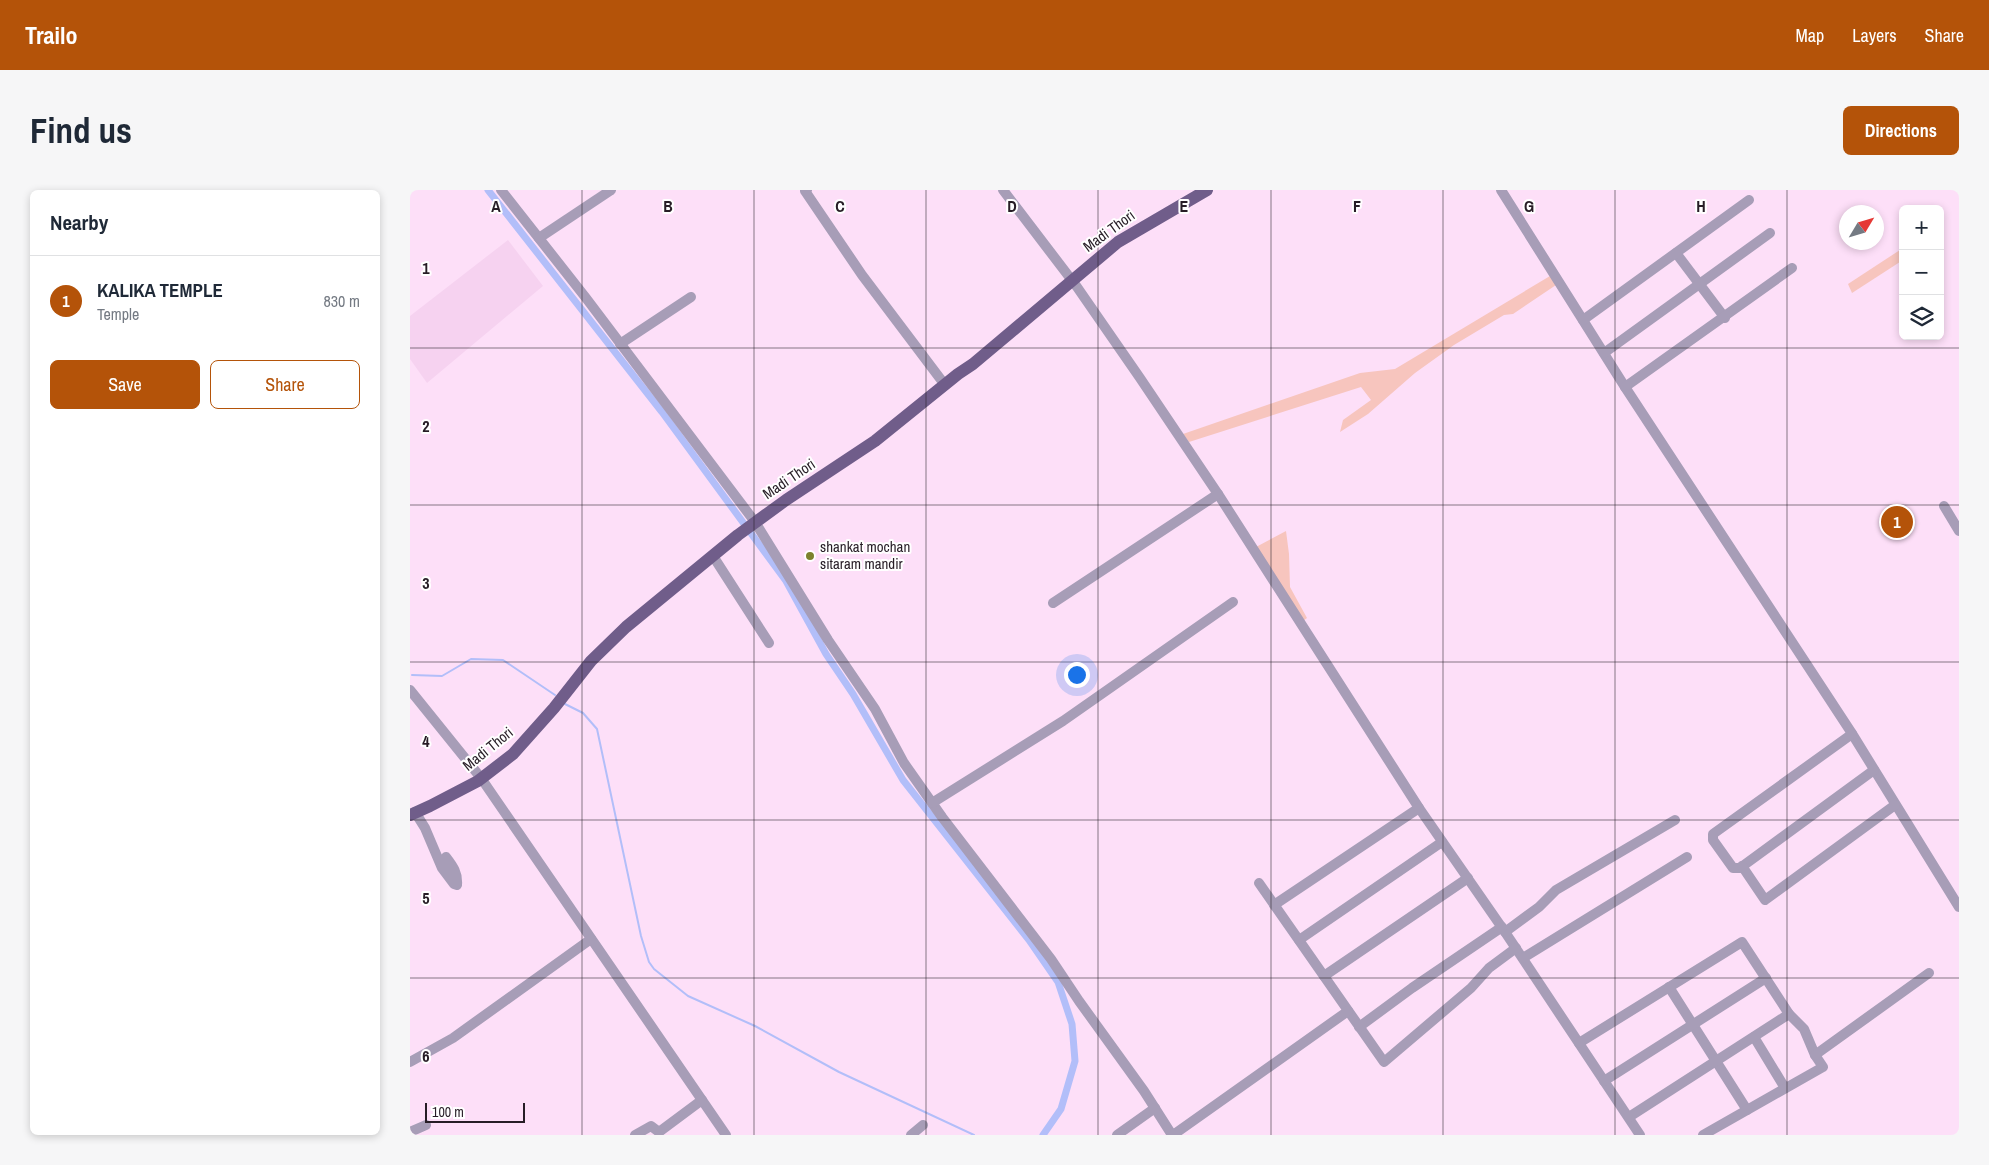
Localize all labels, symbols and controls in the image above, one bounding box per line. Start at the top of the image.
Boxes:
text: Trailo [25,19,78,51]
text: Map [1796,23,1824,48]
text: Layers [1852,23,1897,48]
text: Share [1925,23,1964,48]
button: Directions [1843,106,1959,155]
text: Find us [30,107,132,154]
text: A [491,195,501,217]
text: B [663,195,673,217]
text: C [835,195,845,217]
text: D [1007,195,1017,217]
text: E [1180,195,1189,217]
text: F [1353,195,1361,217]
text: G [1524,195,1534,217]
text: H [1696,195,1706,217]
street label: Madi Thori [1079,205,1139,257]
north arrow [1839,205,1884,250]
map controls [1899,205,1944,340]
button: + [1899,205,1944,250]
text: Nearby [50,208,108,237]
button: − [1899,250,1944,295]
text: 1 [422,257,430,279]
text: KALIKA TEMPLE [97,277,223,303]
text: 1 [62,290,70,312]
text: 830 m [324,290,360,312]
button: layers [1899,295,1944,340]
text: Temple [97,303,139,325]
button: Save [50,360,200,409]
button: Share [210,360,360,409]
text: 2 [422,415,430,437]
street label: Madi Thori [758,453,819,504]
pin: 1 [1881,503,1913,541]
place label: shankat mochan sitaram mandir [820,536,910,574]
marker: shankat mochan sitaram mandir [804,550,816,562]
text: 3 [422,572,430,594]
your location [1064,662,1090,688]
street label: Madi Thori [458,722,517,775]
text: 4 [422,730,430,752]
text: 5 [422,887,430,909]
text: 6 [422,1045,430,1067]
scale bar [425,1100,525,1123]
text: 100 m [432,1103,464,1121]

